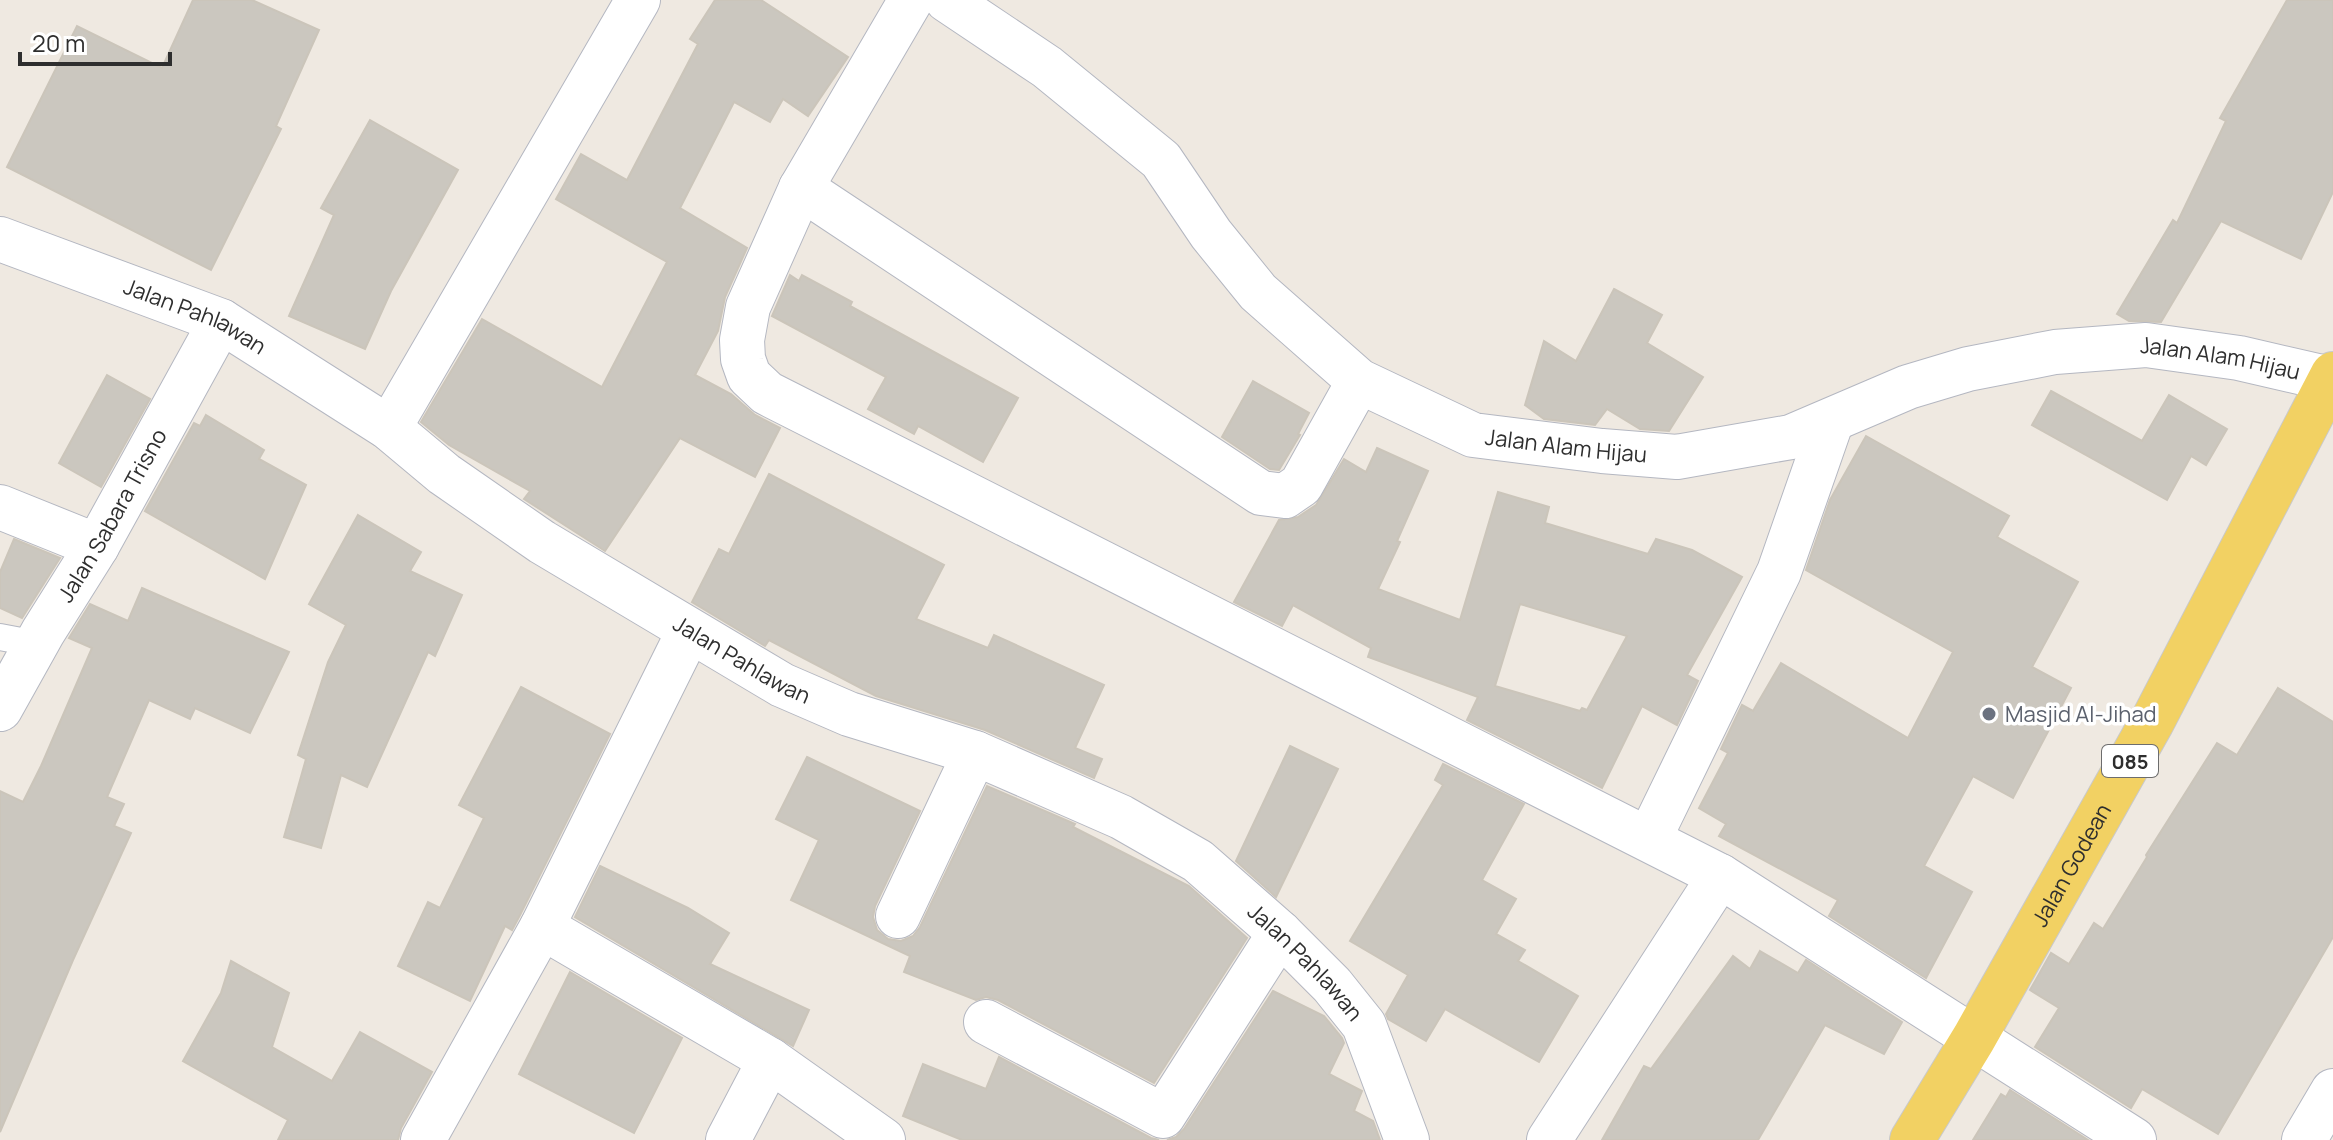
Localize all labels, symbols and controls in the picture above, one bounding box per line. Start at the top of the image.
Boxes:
scale bar [20,16,170,66]
text: 20 m [32,26,85,59]
street label: Jalan Pahlawan [120,271,272,361]
street label: Jalan Alam Hijau [2139,330,2303,387]
street label: Jalan Alam Hijau [1483,422,1648,470]
street label: Jalan Sabara Trisno [51,423,174,608]
street label: Jalan Pahlawan [668,609,815,711]
place label: Masjid Al-Jihad [2005,699,2157,729]
marker: Masjid Al-Jihad [1980,705,1998,723]
road number: 085 [2102,745,2158,777]
street label: Jalan Godean [2025,798,2118,932]
street label: Jalan Pahlawan [1241,896,1370,1027]

